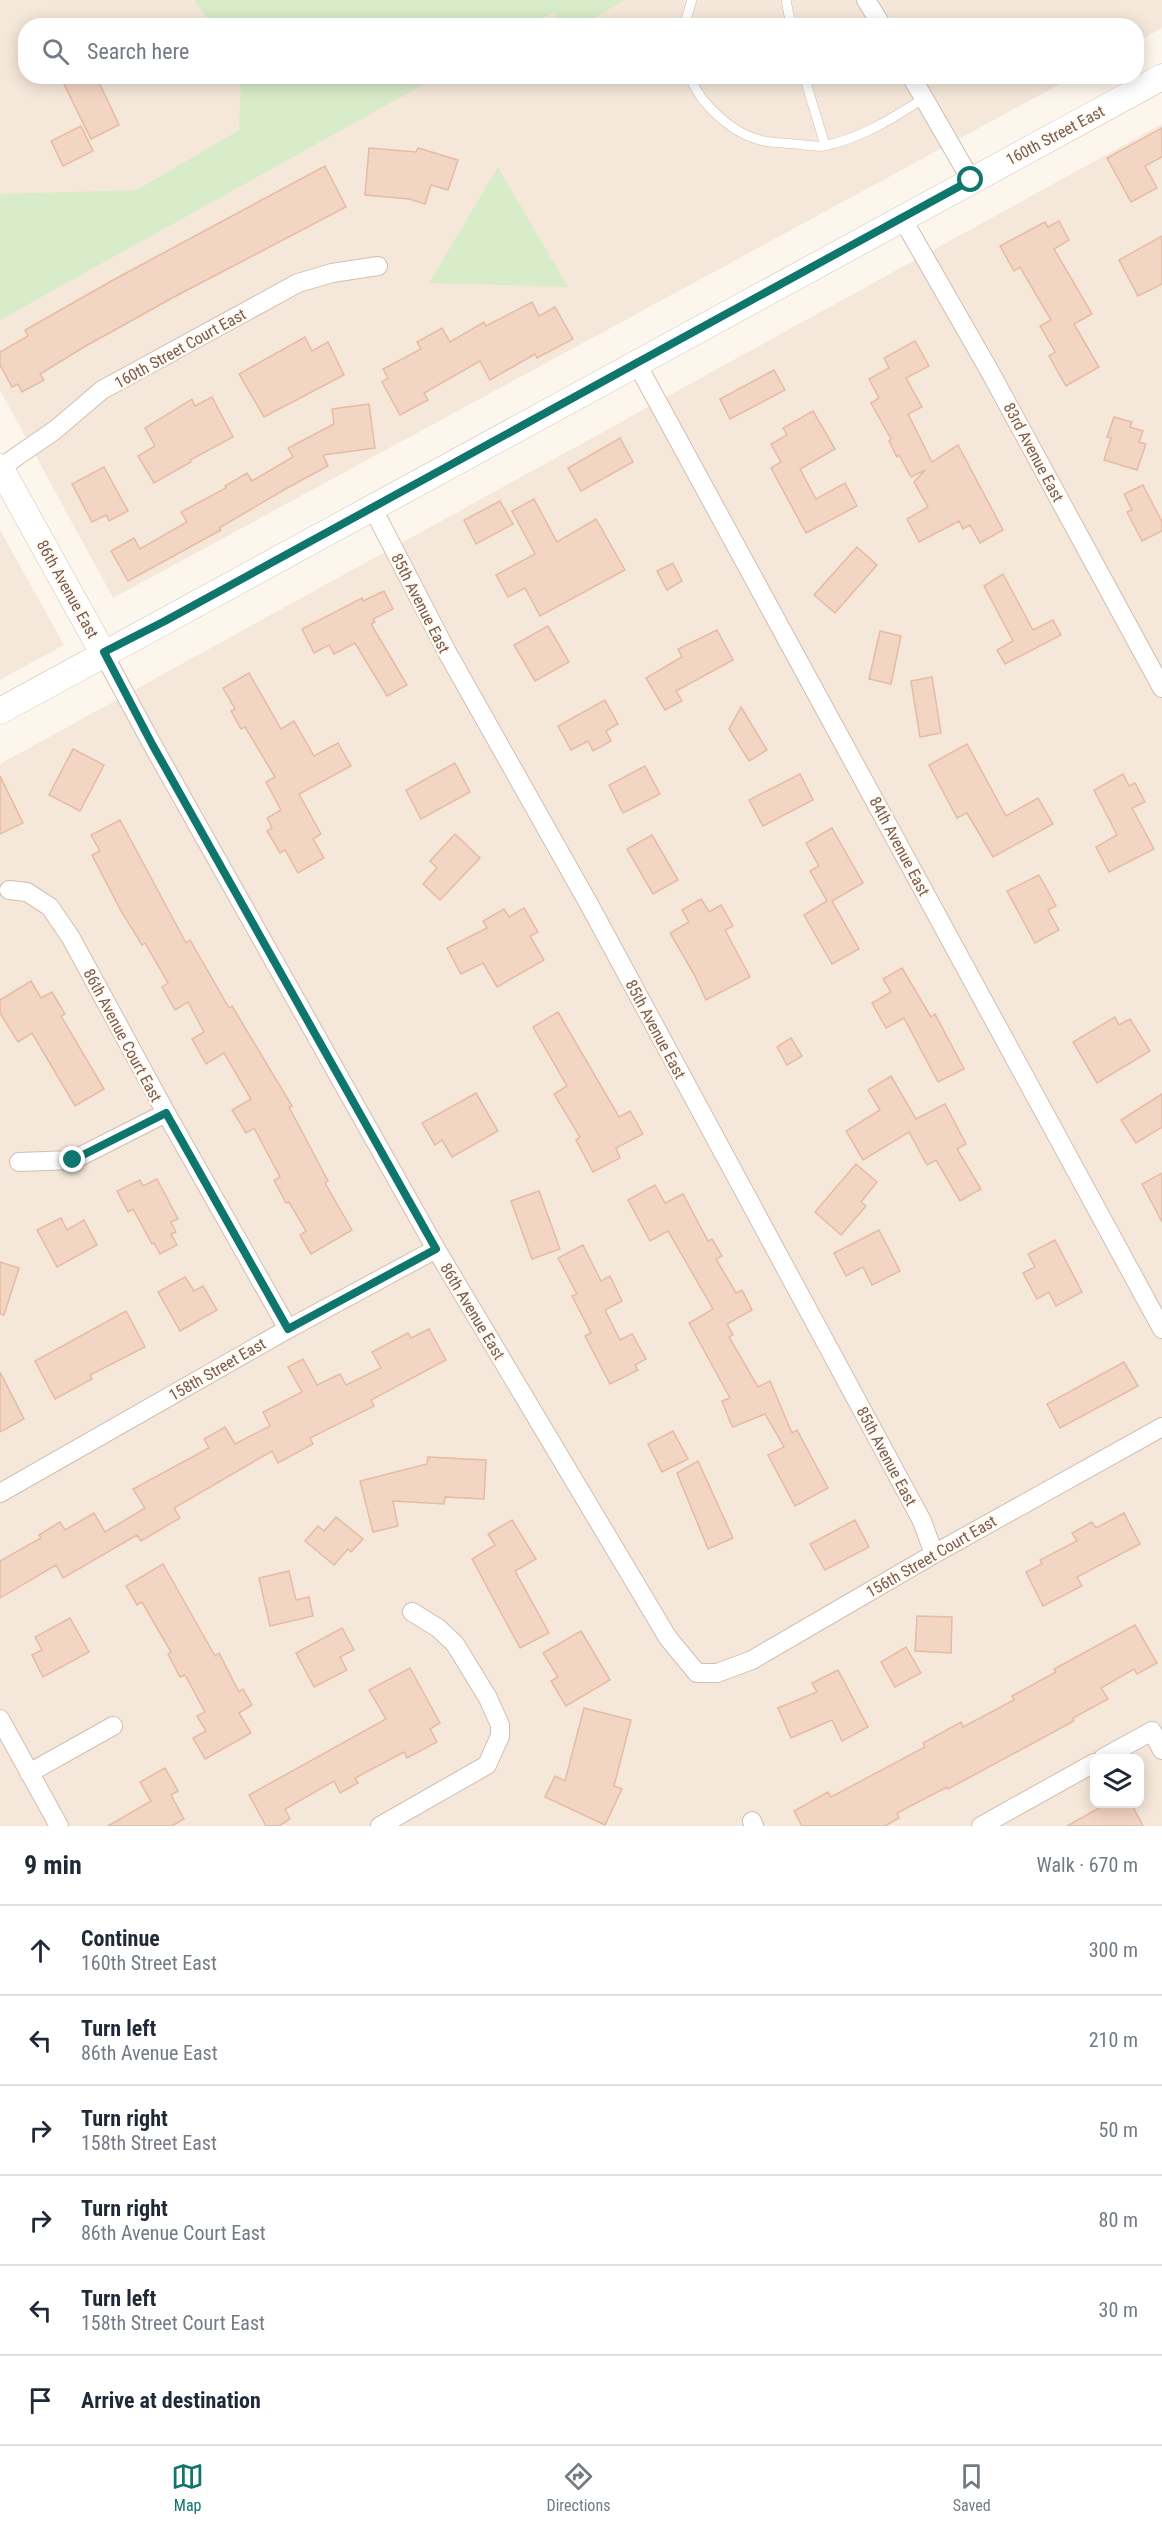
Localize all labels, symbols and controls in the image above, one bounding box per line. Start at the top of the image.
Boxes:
search box [18,18,1144,84]
icon: search [39,35,72,68]
text: Search here [87,39,189,64]
street label: 160th Street East [1003,101,1108,169]
route start [957,166,983,192]
street label: 160th Street Court East [111,304,249,392]
street label: 83rd Avenue East [999,399,1068,505]
street label: 86th Avenue East [33,537,102,642]
street label: 85th Avenue East [387,550,454,656]
street label: 84th Avenue East [866,794,934,899]
street label: 86th Avenue Court East [79,966,166,1105]
street label: 85th Avenue East [622,977,690,1082]
route end [59,1146,85,1172]
street label: 86th Avenue East [436,1260,509,1363]
street label: 158th Street East [165,1334,269,1405]
street label: 85th Avenue East [853,1404,921,1509]
street label: 156th Street Court East [863,1511,1000,1601]
map controls [1090,1754,1144,1808]
button: layers [1090,1754,1144,1808]
text: 9 min [24,1850,82,1880]
text: Walk · 670 m [1037,1853,1138,1877]
text: Continue [81,1926,160,1951]
icon: ahead [24,1934,57,1967]
text: 300 m [1089,1938,1138,1962]
text: 160th Street East [81,1951,217,1975]
text: Turn left [81,2016,156,2041]
icon: left [24,2024,57,2057]
text: 210 m [1089,2028,1138,2052]
text: 86th Avenue East [81,2041,218,2065]
text: Turn right [81,2106,168,2131]
icon: right [24,2114,57,2147]
text: 50 m [1099,2118,1138,2142]
text: 158th Street East [81,2131,217,2155]
text: Turn right [81,2196,168,2221]
icon: right [24,2204,57,2237]
text: 80 m [1099,2208,1138,2232]
text: 86th Avenue Court East [81,2221,266,2245]
text: Turn left [81,2286,156,2311]
icon: left [24,2294,57,2327]
text: 30 m [1099,2298,1138,2322]
text: 158th Street Court East [81,2311,265,2335]
icon: arrive [24,2384,57,2417]
text: Arrive at destination [81,2388,261,2413]
tab: Map [171,2460,204,2515]
tab: Directions [547,2460,610,2515]
tab: Saved [953,2460,991,2515]

